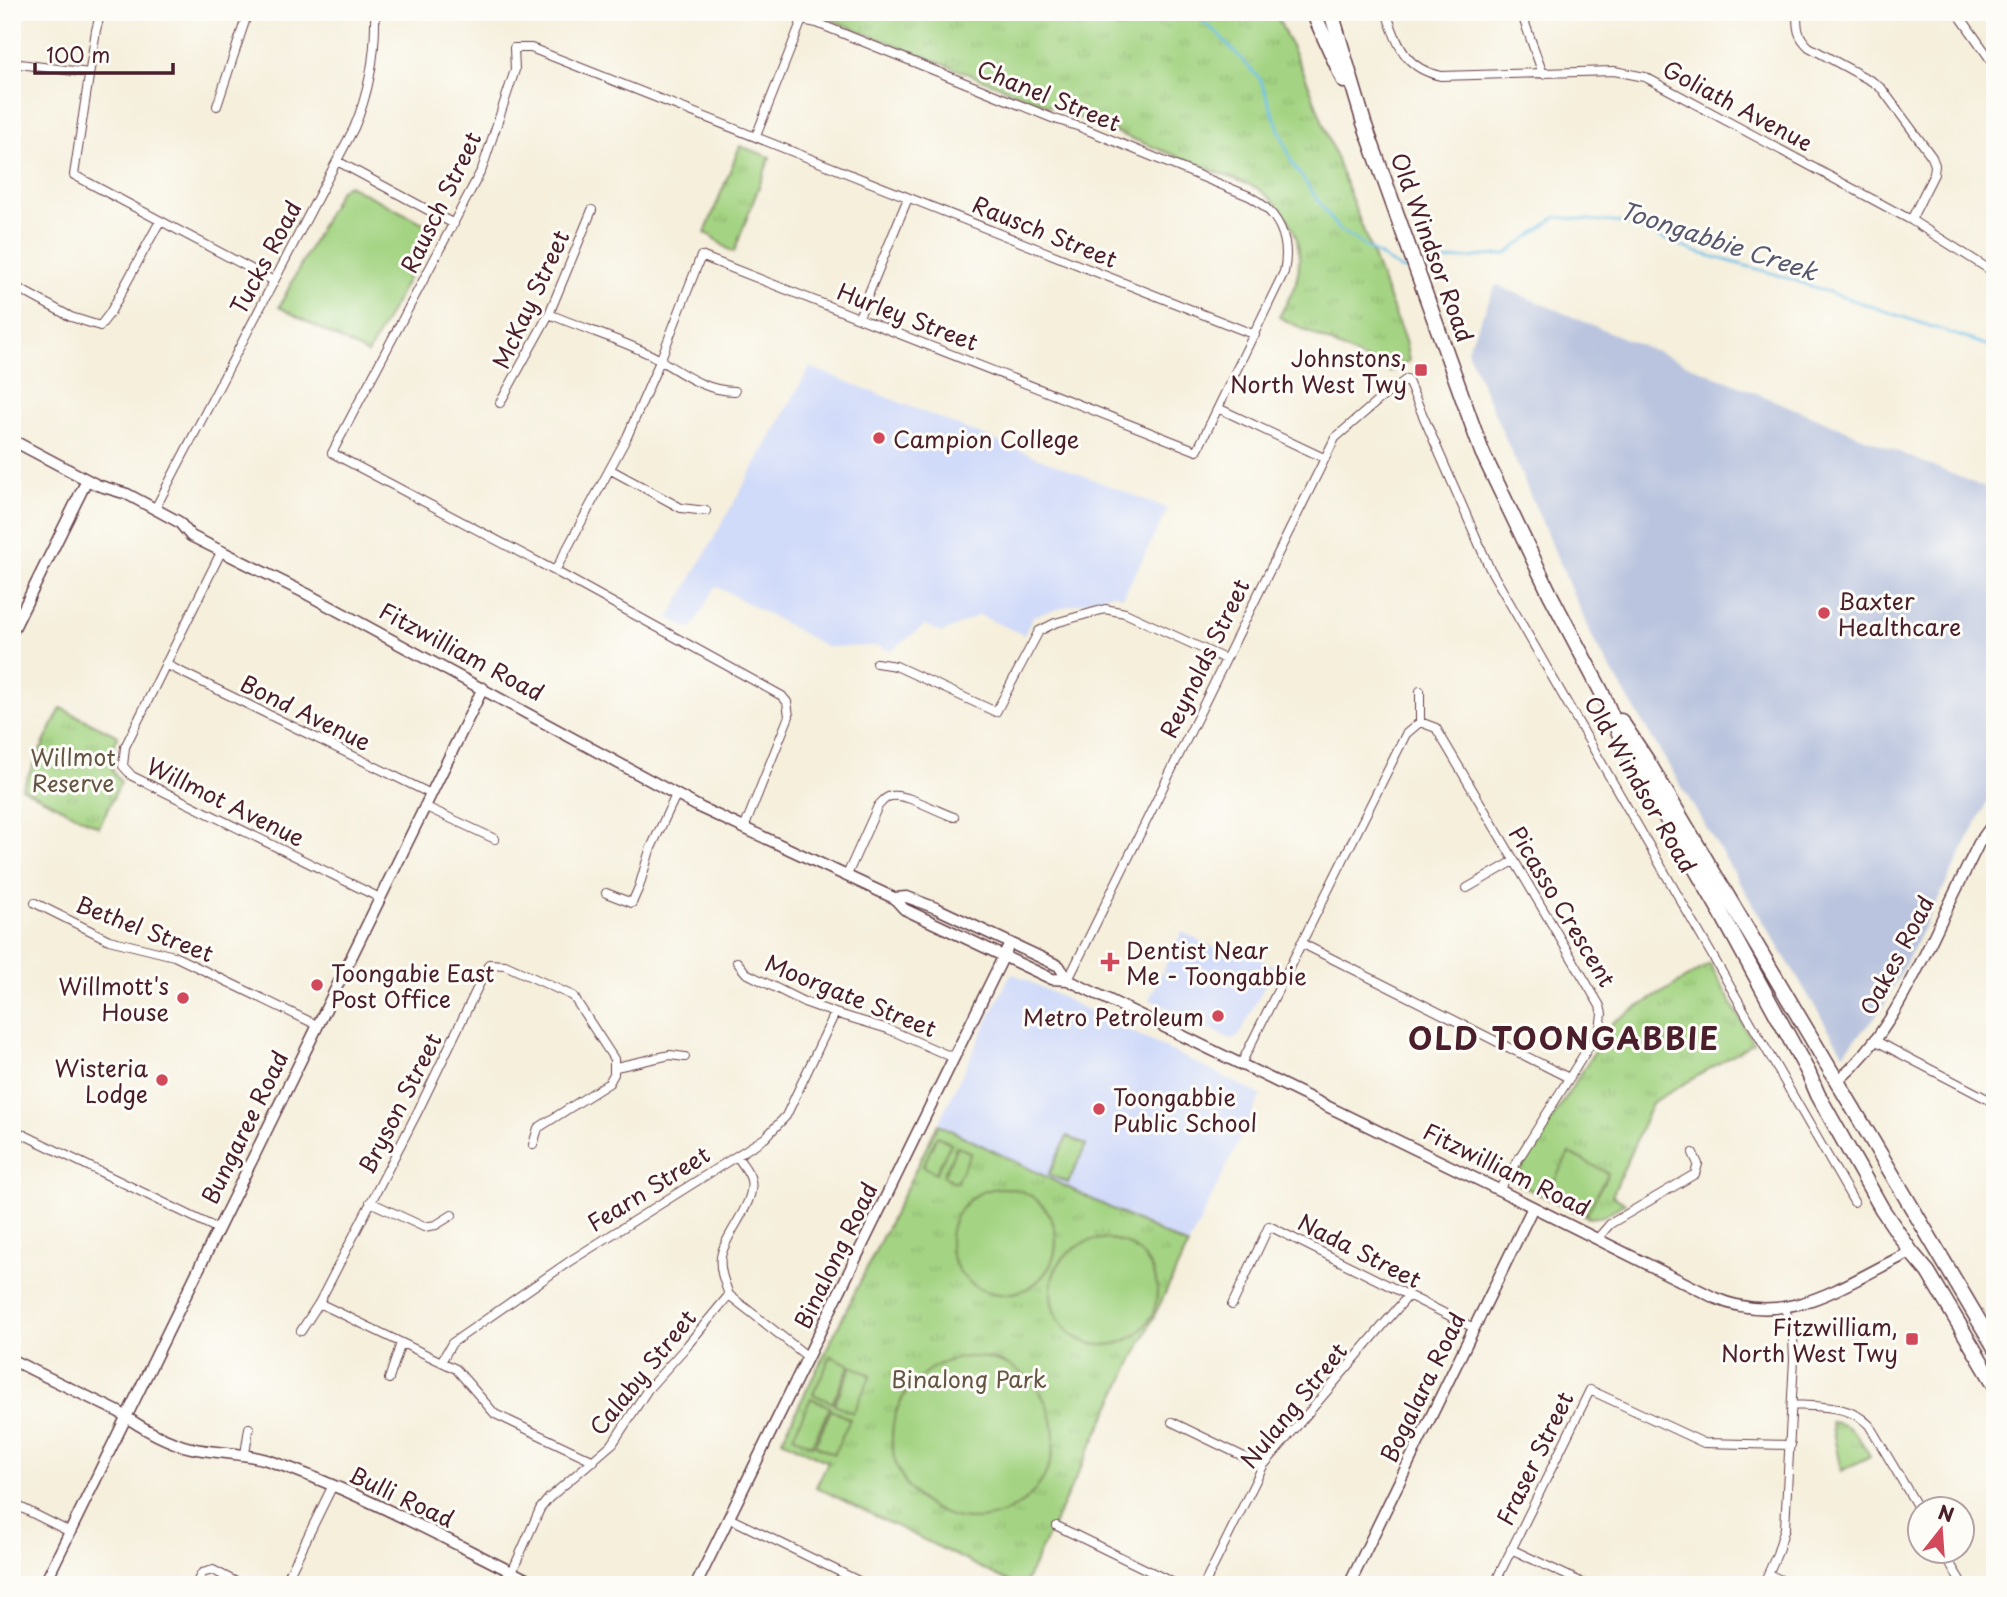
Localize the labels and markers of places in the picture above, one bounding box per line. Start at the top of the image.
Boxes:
place label: Johnstons, North West Twy [1230,340,1407,401]
marker: Johnstons, North West Twy [1413,362,1429,378]
place label: Campion College [893,421,1079,456]
marker: Campion College [871,430,887,446]
place label: Baxter Healthcare [1838,583,1961,644]
marker: Baxter Healthcare [1816,605,1832,621]
place label: Dentist Near Me - Toongabbie [1126,932,1307,993]
marker: Dentist Near Me - Toongabbie [1100,952,1120,972]
place label: Toongabie East Post Office [331,955,494,1016]
place label: Willmott's House [58,968,169,1029]
marker: Toongabie East Post Office [309,977,325,993]
marker: Willmott's House [175,990,191,1006]
place label: Metro Petroleum [1023,999,1204,1034]
marker: Metro Petroleum [1210,1008,1226,1024]
place label: Wisteria Lodge [55,1050,149,1111]
marker: Wisteria Lodge [154,1072,170,1088]
place label: Toongabbie Public School [1113,1079,1257,1140]
marker: Toongabbie Public School [1091,1101,1107,1117]
place label: Fitzwilliam, North West Twy [1721,1309,1898,1370]
marker: Fitzwilliam, North West Twy [1904,1331,1920,1347]

